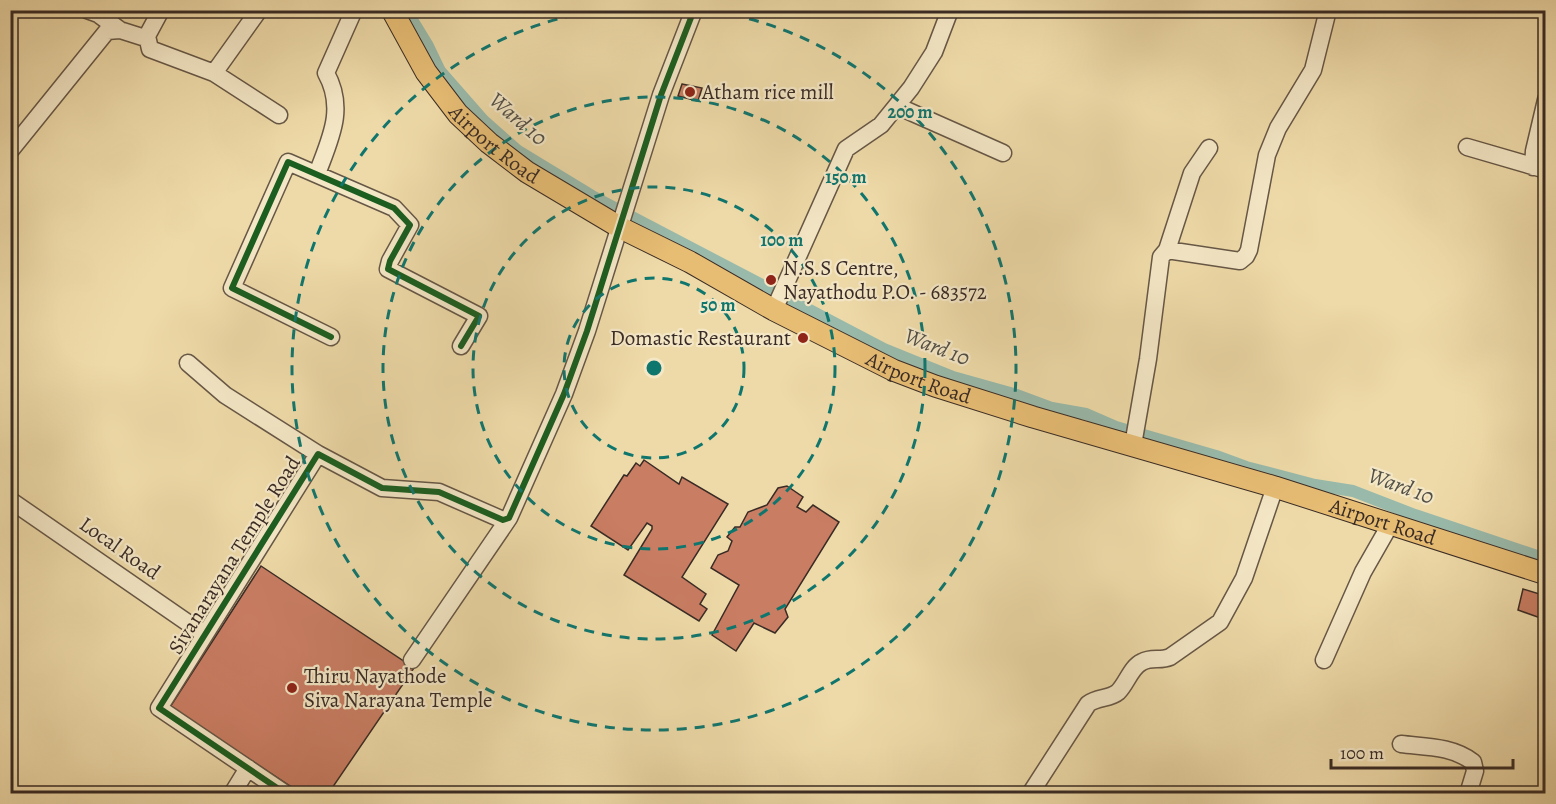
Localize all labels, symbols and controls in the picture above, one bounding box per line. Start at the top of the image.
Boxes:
place label: Atham rice mill [701,78,834,106]
water label: Ward 10 [482,85,554,153]
marker: Atham rice mill [683,85,697,99]
street label: Airport Road [442,99,545,191]
text: 200 m [887,100,933,124]
text: 150 m [825,165,867,189]
text: 100 m [761,228,803,252]
place label: N.S.S Centre, Nayathodu P.O. - 683572 [783,254,987,306]
marker: N.S.S Centre, Nayathodu P.O. - 683572 [764,273,778,287]
text: 50 m [701,293,735,317]
water label: Ward 10 [900,321,974,373]
place label: Domastic Restaurant [610,324,791,352]
marker: Domastic Restaurant [796,331,810,345]
street label: Airport Road [861,344,975,411]
centre of rings [644,358,664,378]
street label: Sivanarayana Temple Road [161,450,307,660]
water label: Ward 10 [1364,460,1438,512]
street label: Airport Road [1325,491,1440,552]
street label: Local Road [74,510,167,586]
place label: Thiru Nayathode Siva Narayana Temple [304,662,492,714]
marker: Thiru Nayathode Siva Narayana Temple [285,681,299,695]
scale bar [1331,732,1512,770]
text: 100 m [1340,741,1384,765]

